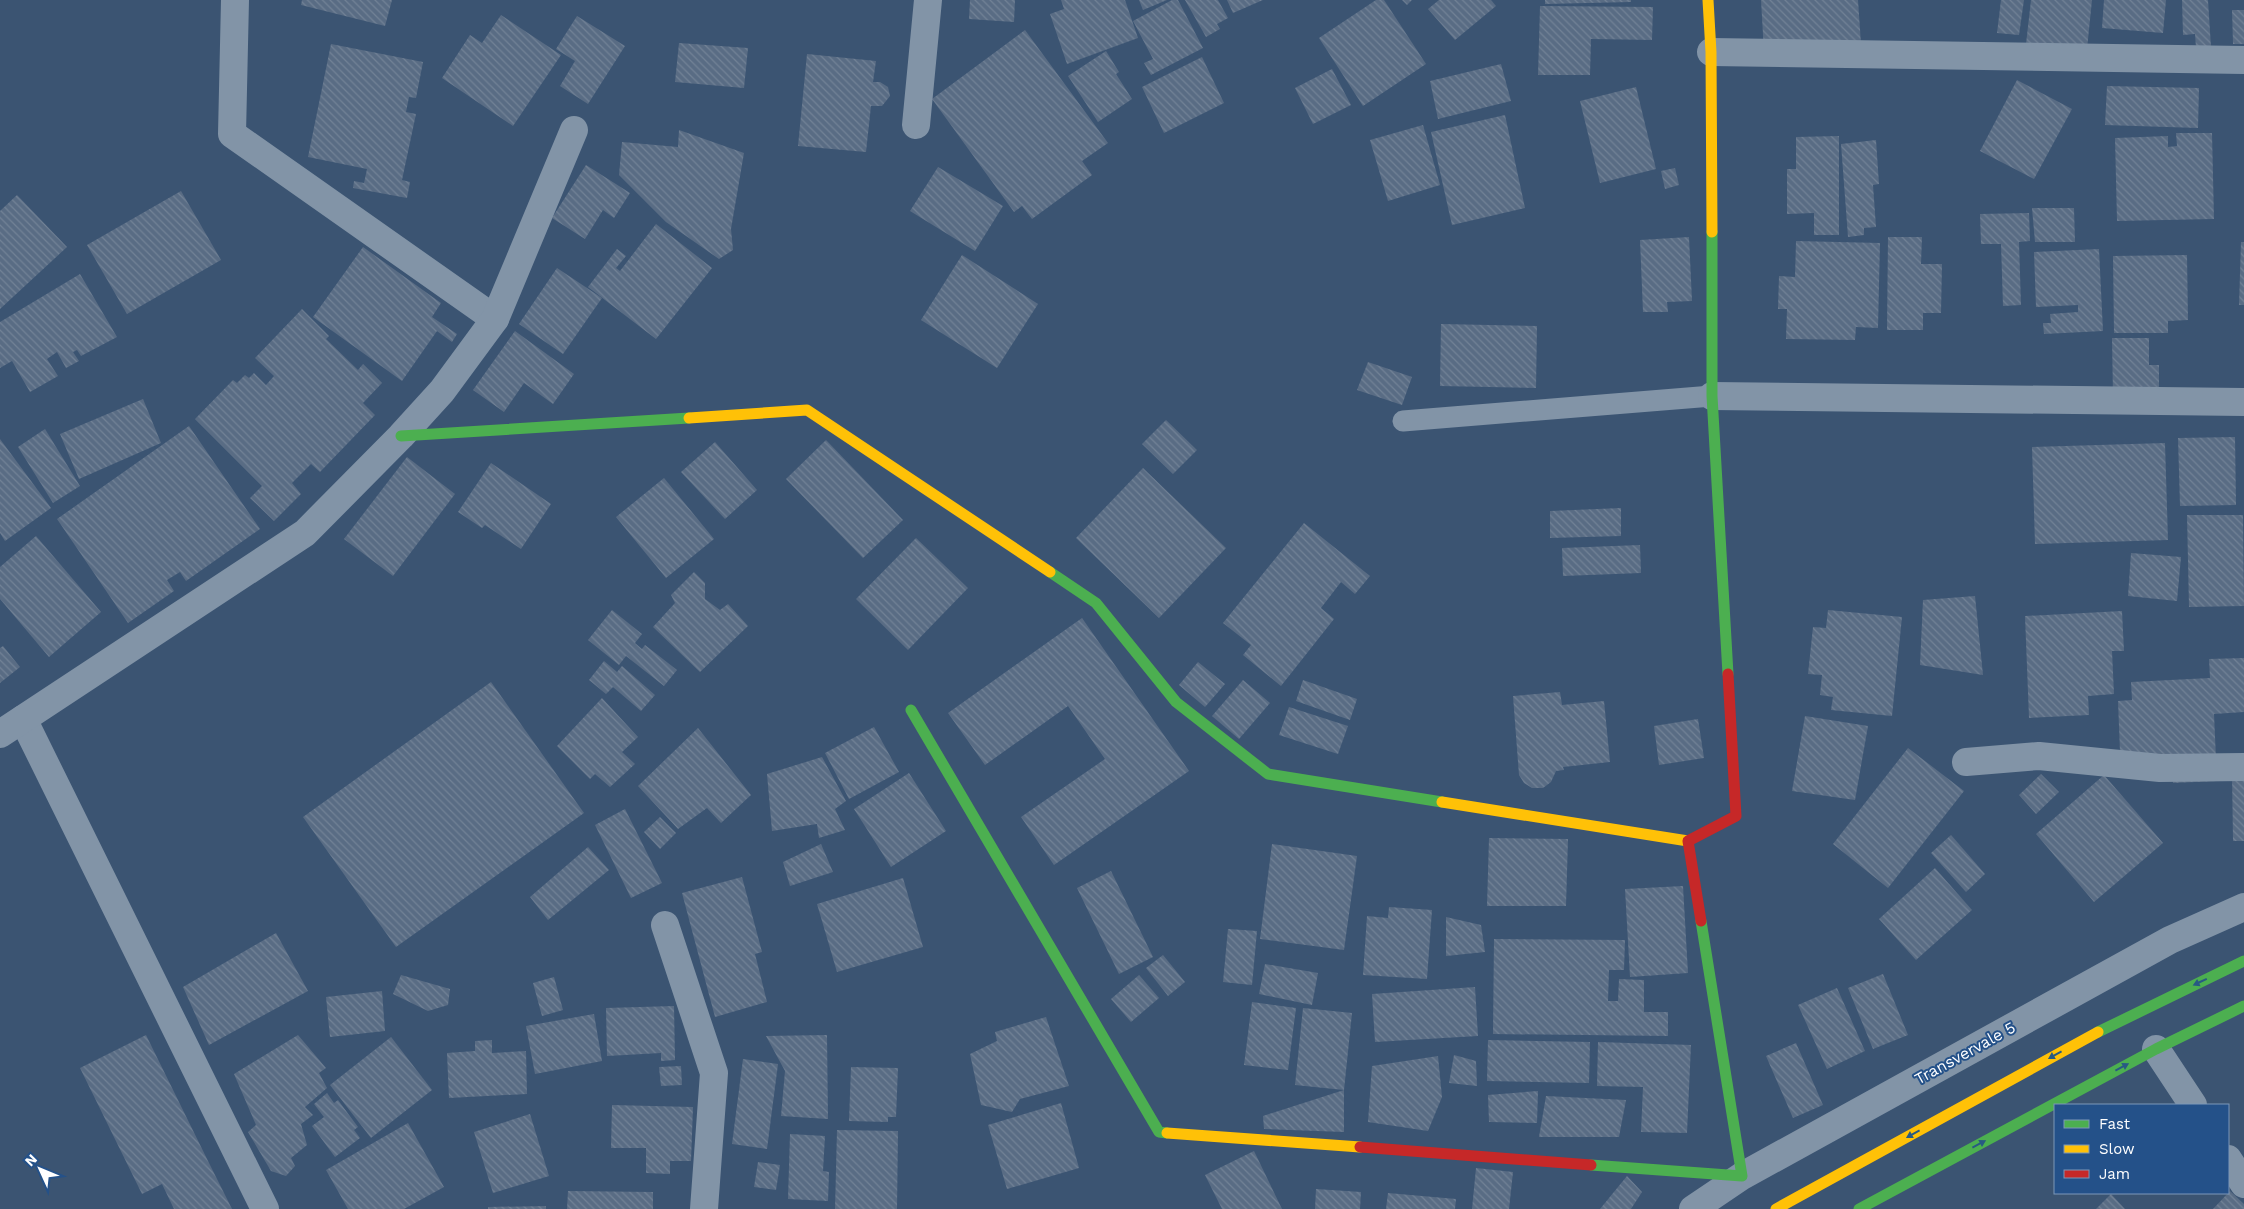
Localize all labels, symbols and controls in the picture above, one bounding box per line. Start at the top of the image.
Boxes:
one-way arrow [2193,978,2207,986]
street label: Transvervale 5 [1911,1017,2019,1089]
one-way arrow [2049,1051,2062,1060]
one-way arrow [2115,1063,2130,1071]
legend [2054,1104,2229,1194]
text: Fast [2099,1115,2131,1133]
one-way arrow [1906,1130,1920,1138]
one-way arrow [1972,1140,1987,1148]
text: Slow [2099,1140,2135,1158]
north arrow [15,1144,65,1194]
text: N [21,1151,40,1169]
text: Jam [2099,1165,2130,1183]

